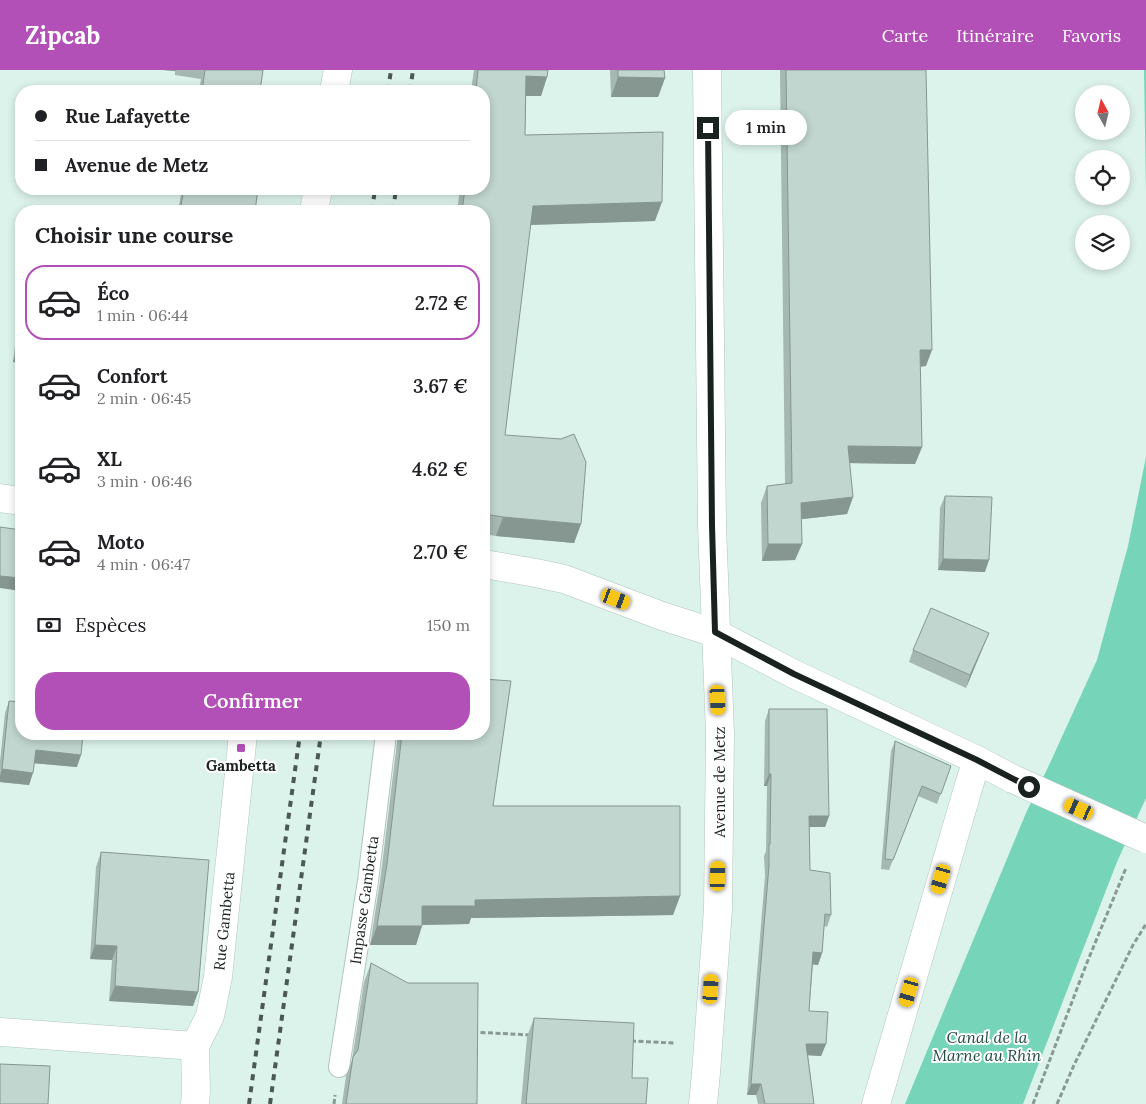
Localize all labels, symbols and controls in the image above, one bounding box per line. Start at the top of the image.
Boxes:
text: Zipcab [25,20,100,51]
text: Carte [882,24,928,47]
text: Itinéraire [956,24,1034,47]
text: Favoris [1062,24,1121,47]
north arrow [1075,85,1130,140]
map controls [1075,85,1130,270]
text: Rue Lafayette [65,104,190,128]
callout: 1 min [726,110,808,146]
route end [697,117,719,139]
text: 1 min [746,117,786,137]
button: locate [1075,150,1130,205]
text: Avenue de Metz [65,153,208,177]
button: layers [1075,215,1130,270]
text: Choisir une course [35,221,233,249]
icon: car [37,280,82,325]
text: Éco [97,281,129,305]
text: 2.72 € [415,291,468,315]
text: 1 min · 06:44 [97,305,189,325]
icon: car [37,363,82,408]
text: Confort [97,364,168,388]
text: 3.67 € [413,374,468,398]
text: 2 min · 06:45 [97,388,191,408]
icon: car [37,446,82,491]
text: XL [97,447,122,471]
text: 4.62 € [412,457,468,481]
text: 3 min · 06:46 [97,471,192,491]
icon: car [37,529,82,574]
text: Moto [97,530,144,554]
text: 2.70 € [413,540,468,564]
text: 4 min · 06:47 [97,554,190,574]
car [599,587,632,611]
icon: cash [35,611,63,639]
text: Espèces [75,613,146,637]
text: 150 m [427,615,470,635]
button: Confirmer [35,672,470,730]
car [709,685,726,715]
street label: Avenue de Metz [710,726,729,839]
marker: Gambetta [235,742,247,754]
place label: Gambetta [206,756,276,775]
route start [1018,776,1040,798]
car [1062,796,1095,822]
street label: Impasse Gambetta [346,834,382,966]
car [710,861,725,891]
car [929,863,952,895]
street label: Rue Gambetta [209,870,239,971]
car [702,974,719,1004]
car [897,976,920,1008]
water label: Canal de la Marne au Rhin [933,1027,1042,1065]

